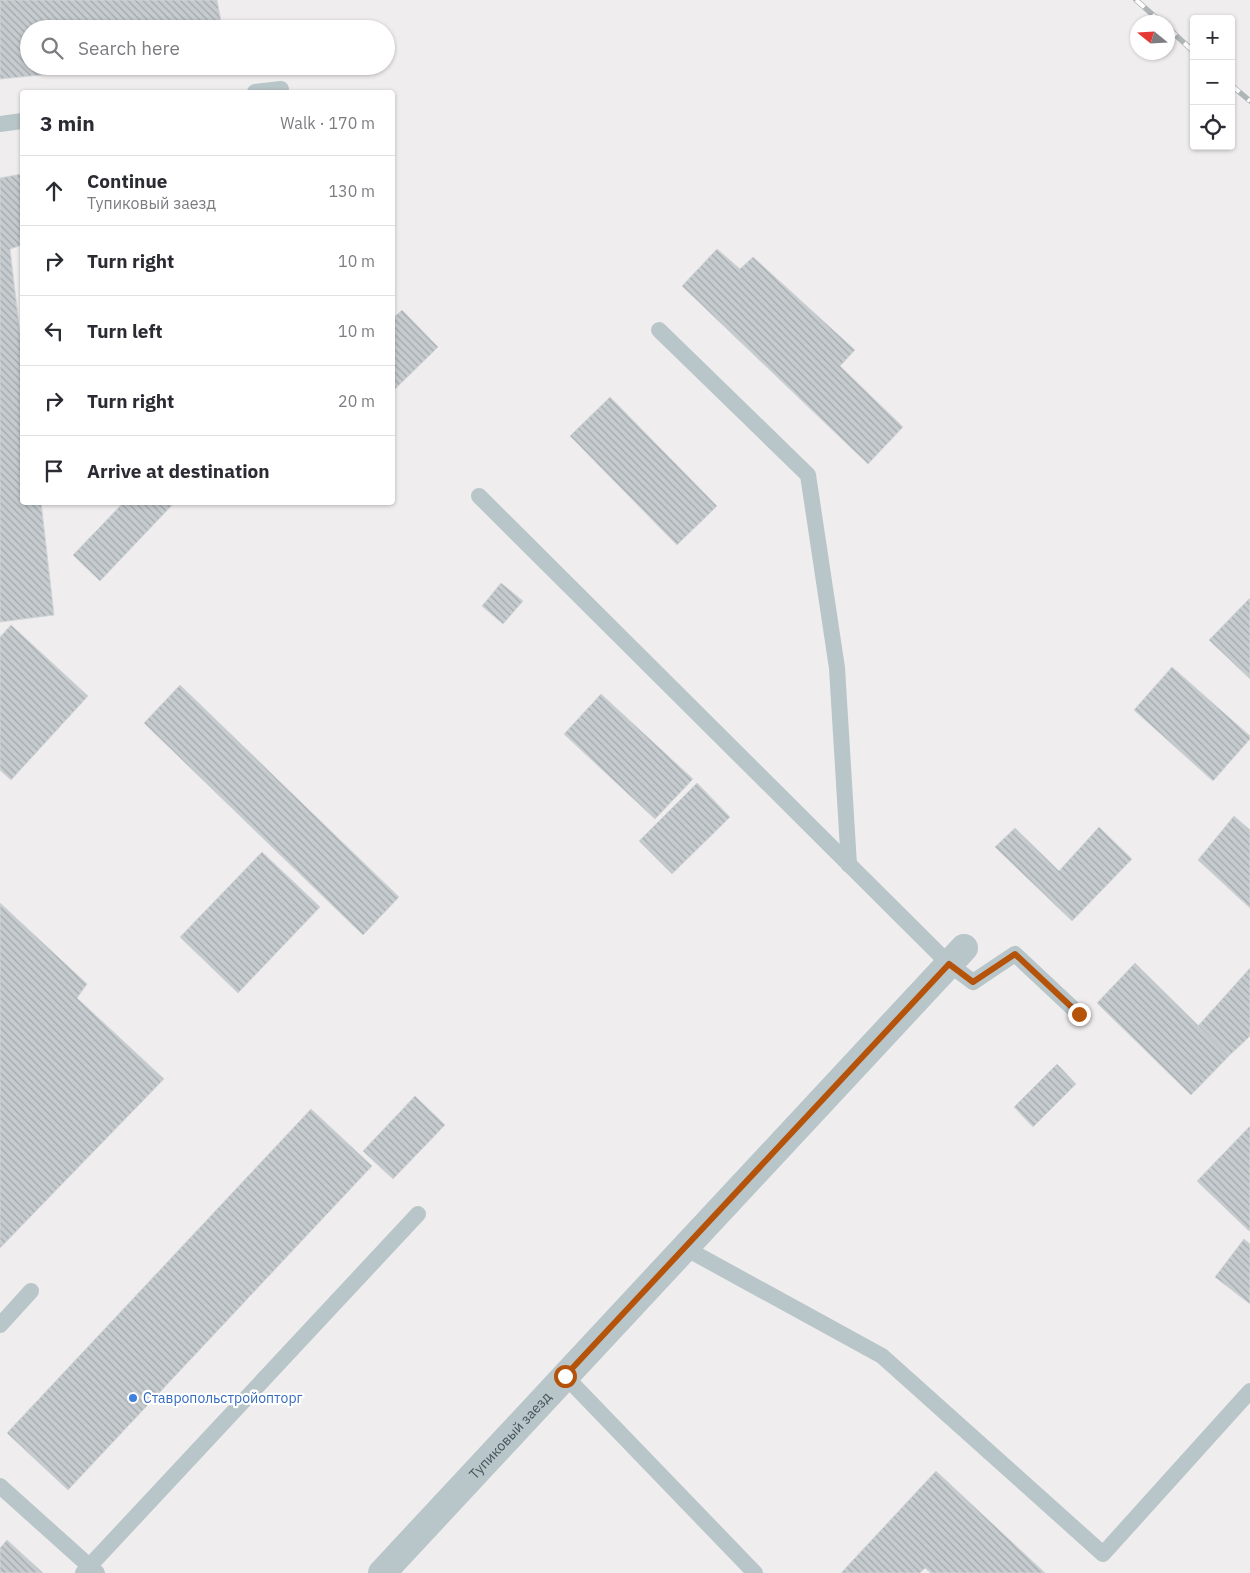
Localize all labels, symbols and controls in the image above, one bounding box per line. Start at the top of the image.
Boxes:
north arrow [1130,15,1175,60]
map controls [1190,15,1235,150]
button: + [1190,15,1235,60]
search box [20,20,395,75]
icon: search [38,34,66,62]
text: Search here [78,36,180,60]
button: − [1190,60,1235,105]
button: locate [1190,105,1235,150]
text: 3 min [40,109,95,137]
text: Walk · 170 m [280,113,375,133]
text: Continue [87,169,167,193]
icon: ahead [40,177,68,205]
text: 130 m [328,181,375,201]
text: Тупиковый заезд [87,193,216,213]
icon: right [40,247,68,275]
text: Turn right [87,249,174,273]
text: 10 m [338,251,375,271]
icon: left [40,317,68,345]
text: Turn left [87,319,163,343]
text: 10 m [338,321,375,341]
icon: right [40,387,68,415]
text: Turn right [87,389,174,413]
text: 20 m [338,391,375,411]
icon: arrive [40,457,68,485]
text: Arrive at destination [87,459,270,483]
route end [1068,1003,1091,1026]
route start [554,1365,577,1388]
street label: Тупиковый заезд [465,1388,555,1483]
place label: Ставропольстройопторг [143,1389,303,1407]
marker: Ставропольстройопторг [127,1392,139,1404]

